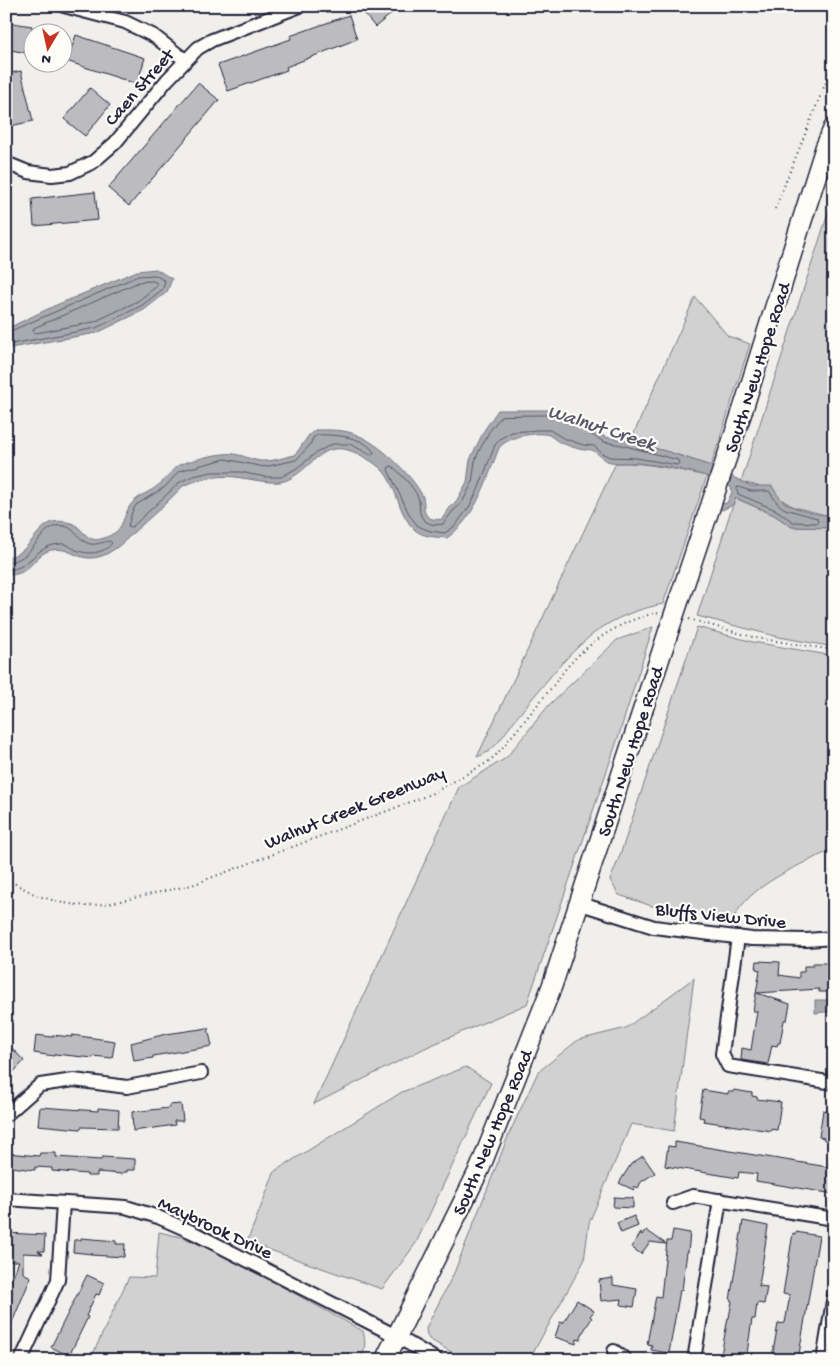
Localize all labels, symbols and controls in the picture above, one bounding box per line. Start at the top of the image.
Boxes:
north arrow [22,22,72,72]
street label: Caen Street [101,43,182,132]
text: N [41,49,52,67]
street label: South New Hope Road [721,278,798,456]
water label: Walnut Creek [544,401,660,458]
street label: South New Hope Road [594,662,671,840]
street label: Walnut Creek Greenway [262,762,450,856]
street label: Bluffs View Drive [653,899,787,936]
street label: South New Hope Road [449,1046,540,1219]
street label: Maybrook Drive [153,1193,276,1266]

